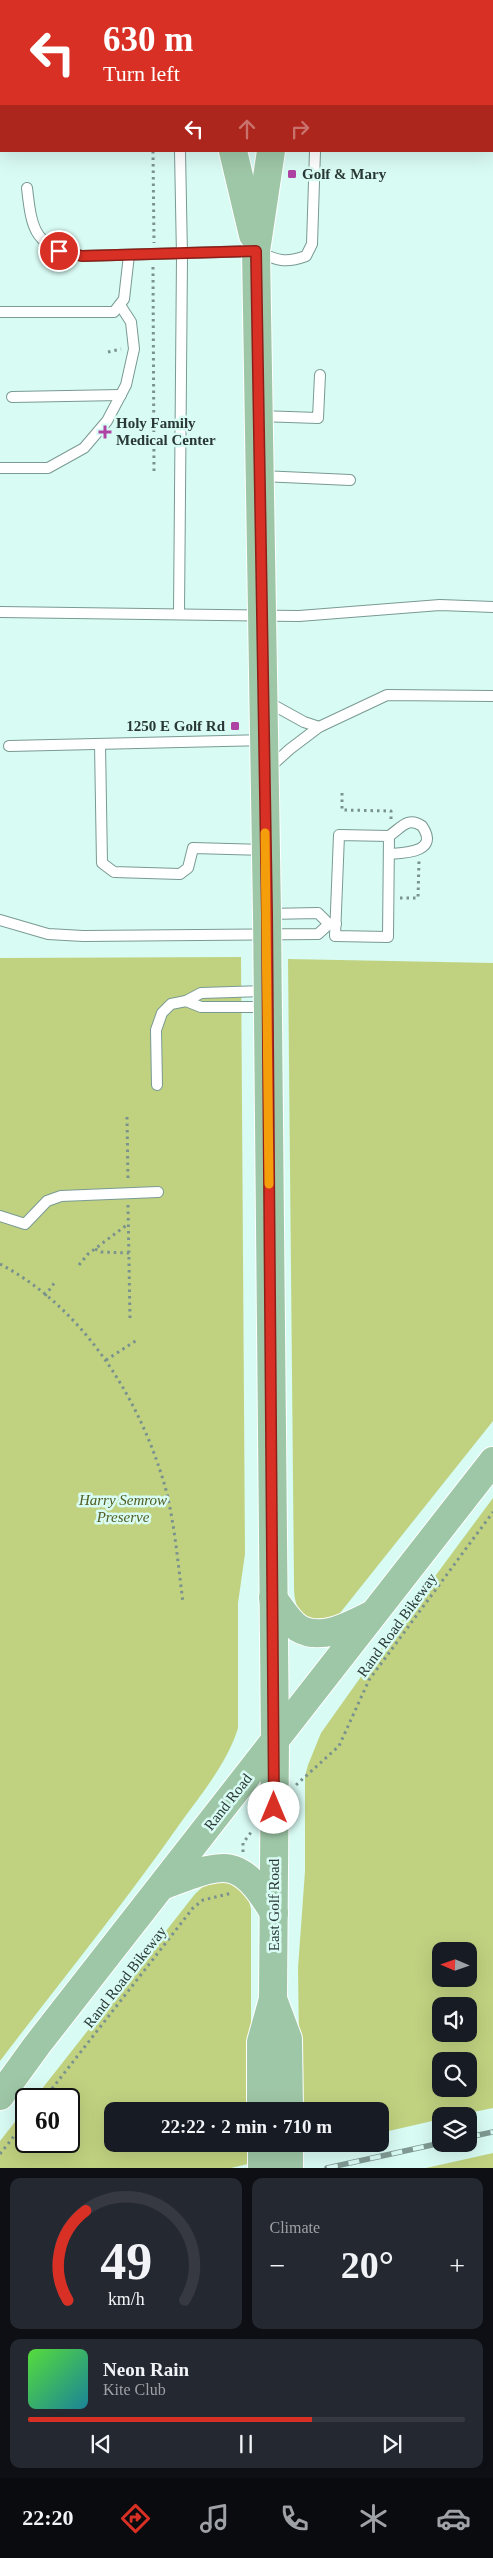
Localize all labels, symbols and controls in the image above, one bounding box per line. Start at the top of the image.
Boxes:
icon: left [20,20,85,85]
text: 630 m [103,20,193,59]
text: Turn left [103,61,180,86]
icon: left [180,115,208,143]
icon: ahead [233,115,261,143]
icon: right [286,115,314,143]
place label: Golf & Mary [302,166,387,182]
marker: Golf & Mary [286,168,298,180]
pin [38,230,80,272]
icon: arrive [45,237,73,265]
place label: Holy Family Medical Center [116,415,216,448]
marker: Holy Family Medical Center [98,425,112,439]
place label: 1250 E Golf Rd [126,718,226,734]
marker: 1250 E Golf Rd [229,720,241,732]
park label: Harry Semrow Preserve [78,1492,167,1525]
street label: Rand Road Bikeway [354,1570,440,1680]
street label: Rand Road [201,1770,255,1833]
position arrow [247,1781,299,1833]
street label: East Golf Road [266,1858,282,1951]
street label: Rand Road Bikeway [80,1923,170,2031]
north arrow [432,1942,478,1988]
map controls [432,1942,477,2152]
button: sound [432,1997,477,2042]
button: search [432,2052,477,2097]
speed limit sign: 60 [15,2088,80,2153]
button: layers [432,2107,477,2152]
text: 22:22 · 2 min · 710 m [161,2116,332,2137]
text: Climate [270,2219,320,2236]
text: 49 [100,2233,152,2290]
text: 20° [341,2244,394,2286]
text: − [270,2250,285,2281]
text: + [449,2250,465,2281]
text: km/h [107,2289,144,2309]
text: Neon Rain [103,2359,189,2380]
text: Kite Club [103,2381,166,2398]
icon: previous [87,2430,115,2458]
icon: pause [232,2430,260,2458]
icon: next [378,2430,406,2458]
icon: directions [118,2501,153,2536]
icon: music [197,2501,232,2536]
icon: phone [277,2501,312,2536]
icon: climate [356,2501,391,2536]
icon: car [436,2501,471,2536]
text: 22:20 [22,2505,74,2530]

